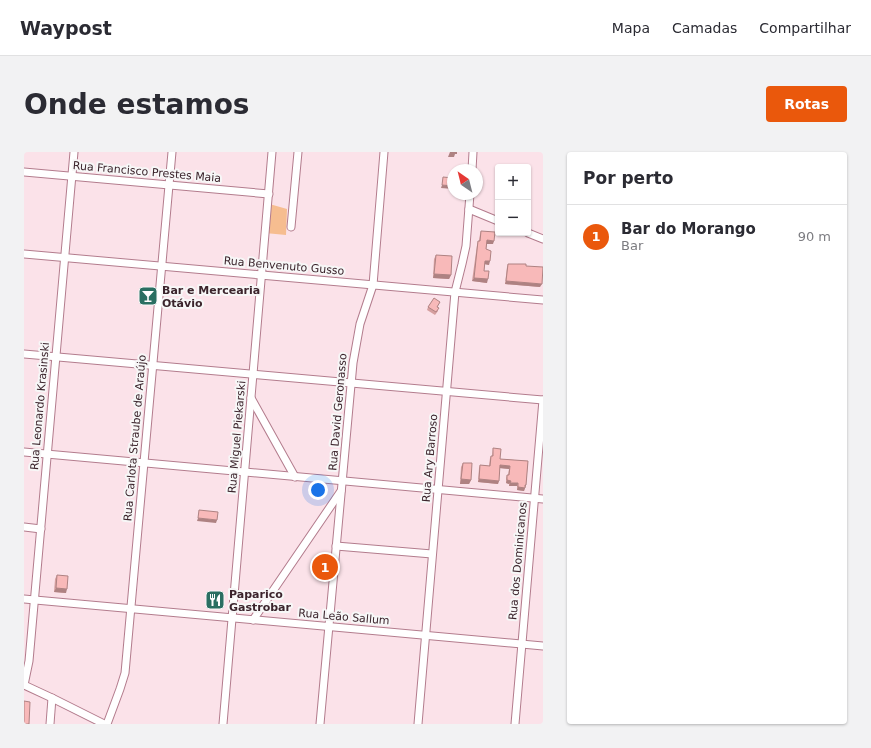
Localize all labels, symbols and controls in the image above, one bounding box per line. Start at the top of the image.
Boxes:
text: Waypost [20,17,112,39]
text: Mapa [612,20,650,36]
text: Camadas [672,20,737,36]
text: Compartilhar [759,20,851,36]
button: Rotas [766,86,847,122]
text: Onde estamos [24,88,250,121]
street label: Rua Francisco Prestes Maia [72,159,222,185]
north arrow [447,164,483,200]
map controls [495,164,531,236]
button: + [495,164,531,200]
text: Por perto [583,168,673,188]
button: − [495,200,531,236]
text: Bar do Morango [621,220,756,238]
text: 1 [591,229,601,244]
text: 90 m [798,229,831,244]
text: Bar [621,238,643,253]
street label: Rua Benvenuto Gusso [223,254,345,278]
place label: Bar e Mercearia Otávio [162,284,260,310]
bar icon: Bar e Mercearia Otávio [137,285,159,307]
street label: Rua Leonardo Krasinski [28,341,52,471]
street label: Rua David Geronasso [326,352,350,471]
street label: Rua Carlota Straube de Araújo [121,354,149,522]
street label: Rua Miguel Piekarski [226,380,248,494]
street label: Rua Ary Barroso [420,413,440,503]
your location [308,480,328,500]
street label: Rua dos Dominicanos [506,501,530,621]
pin: 1 [312,552,338,582]
place label: Paparico Gastrobar [229,588,292,614]
restaurant icon: Paparico Gastrobar [204,589,226,611]
street label: Rua Leão Sallum [298,607,390,627]

